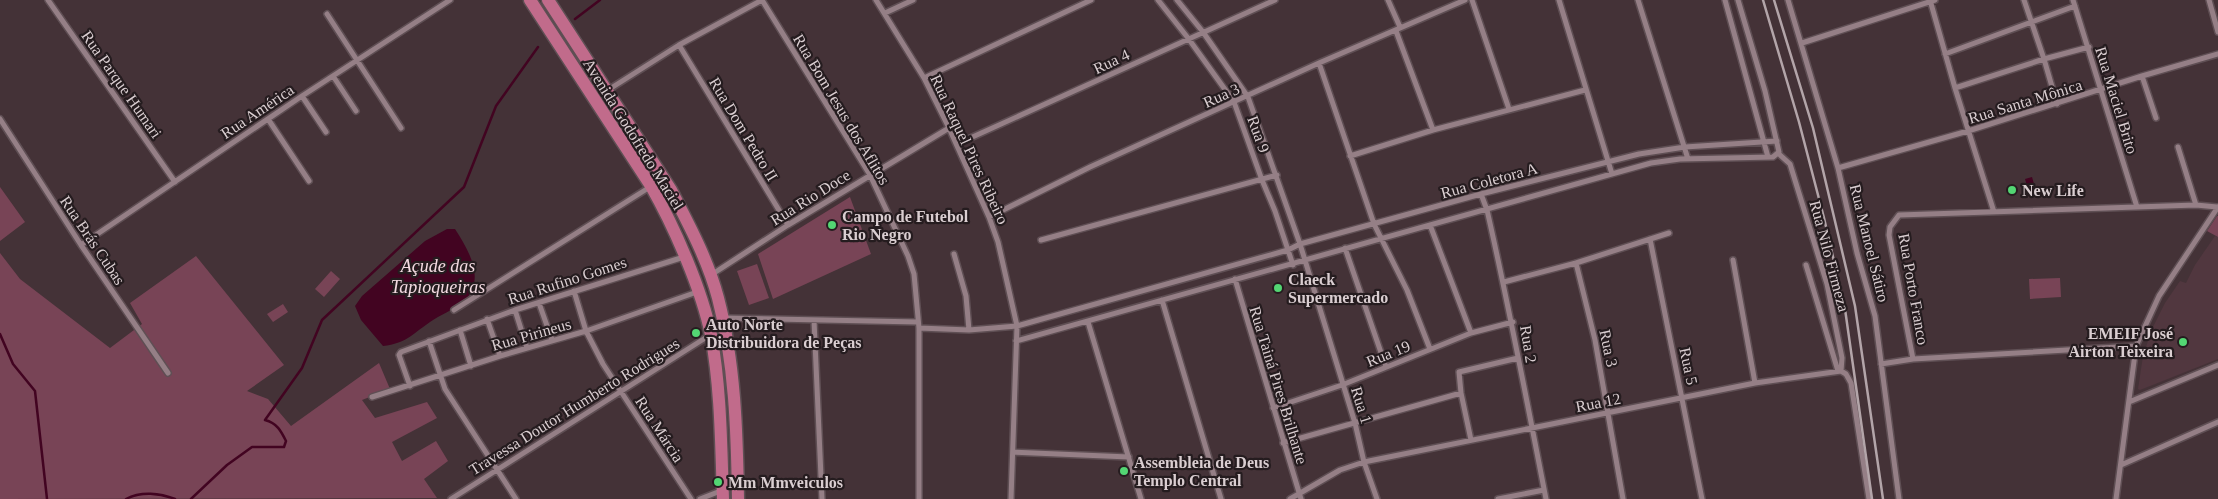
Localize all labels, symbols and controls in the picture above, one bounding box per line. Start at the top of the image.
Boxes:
street label: Rua Parque Humari [77,27,165,142]
street label: Rua Bom Jesus dos Aflitos [790,31,893,188]
street label: Rua Maciel Brito [2092,45,2141,156]
street label: Rua 4 [1090,46,1132,77]
street label: Avenida Godofredo Maciel [580,56,687,213]
street label: Rua Raquel Pires Ribeiro [926,72,1012,227]
street label: Rua Dom Pedro II [706,74,781,184]
street label: Rua Santa Mônica [1966,76,2084,127]
street label: Rua 3 [1200,80,1242,111]
street label: Rua América [218,81,297,142]
street label: Rua 9 [1244,114,1273,155]
street label: Rua Coletora A [1439,159,1540,202]
street label: Rua Rio Doce [767,166,853,229]
street label: Rua Manoel Sátiro [1847,182,1892,304]
place label: New Life [2022,182,2084,199]
marker: New Life [2006,184,2018,196]
street label: Rua Brás Cubas [57,193,128,288]
street label: Rua Nilo Firmeza [1806,199,1853,314]
place label: Campo de Futebol Rio Negro [842,208,969,244]
marker: Campo de Futebol Rio Negro [826,219,838,231]
street label: Rua Porto Franco [1895,232,1932,346]
street label: Rua Rufino Gomes [506,253,629,308]
water label: Açude das Tapioqueiras [391,256,485,297]
place label: Claeck Supermercado [1288,271,1388,307]
marker: Claeck Supermercado [1272,282,1284,294]
street label: Rua Tainá Pires Brilhante [1246,304,1311,466]
street label: Rua Pirineus [489,315,573,354]
place label: Auto Norte Distribuidora de Peças [706,316,862,352]
street label: Rua 2 [1517,324,1540,364]
place label: EMEIF José Airton Teixeira [2069,325,2173,360]
marker: Auto Norte Distribuidora de Peças [690,327,702,339]
street label: Rua 3 [1596,328,1621,368]
street label: Travessa Doutor Humberto Rodrigues [466,334,683,479]
marker: EMEIF José Airton Teixeira [2177,336,2189,348]
street label: Rua 19 [1364,337,1413,370]
street label: Rua 5 [1676,346,1701,386]
street label: Rua 1 [1348,385,1375,426]
street label: Rua 12 [1574,390,1622,415]
street label: Rua Márcia [632,393,687,465]
place label: Assembleia de Deus Templo Central [1134,454,1269,490]
marker: Assembleia de Deus Templo Central [1118,465,1130,477]
place label: Mm Mmveiculos [728,474,843,491]
marker: Mm Mmveiculos [712,476,724,488]

